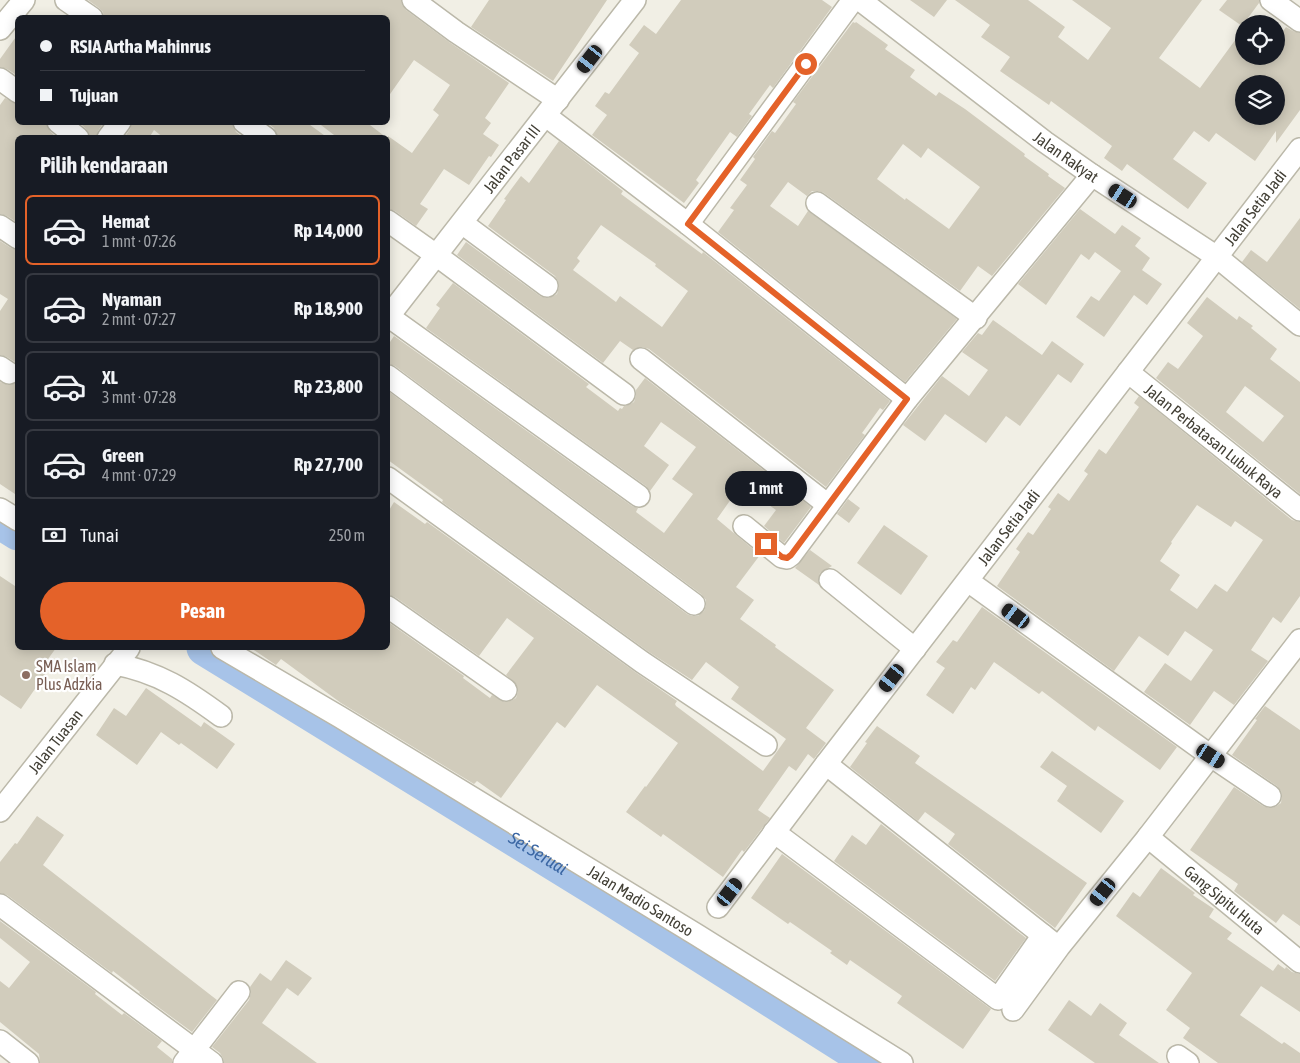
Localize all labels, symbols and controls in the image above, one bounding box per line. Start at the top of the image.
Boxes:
map controls [1235,15,1285,125]
button: locate [1235,15,1285,65]
text: RSIA Artha Mahinrus [70,35,211,57]
car [574,43,605,75]
route start [795,53,817,75]
button: layers [1235,75,1285,125]
text: Tujuan [70,84,118,106]
street label: Jalan Pasar III [479,121,544,196]
street label: Jalan Rakyat [1030,128,1102,186]
text: Pilih kendaraan [40,152,168,178]
street label: Jalan Setia Jadi [1220,166,1290,249]
car [1106,182,1139,210]
icon: car [42,208,87,253]
text: Hemat [102,210,150,232]
text: Rp 14,000 [294,219,363,241]
text: 1 mnt · 07:26 [102,232,176,250]
icon: car [42,286,87,331]
text: Nyaman [102,288,161,310]
text: Rp 18,900 [294,297,363,319]
text: 2 mnt · 07:27 [102,310,176,328]
icon: car [42,364,87,409]
text: XL [102,366,118,388]
text: Rp 23,800 [294,375,363,397]
street label: Jalan Perbatasan Lubuk Raya [1141,380,1287,502]
text: 3 mnt · 07:28 [102,388,176,406]
icon: car [42,442,87,487]
text: Green [102,444,144,466]
text: Rp 27,700 [294,453,363,475]
text: 4 mnt · 07:29 [102,466,176,484]
callout: 1 mnt [725,472,807,506]
text: 1 mnt [749,479,783,497]
street label: Jalan Setia Jadi [974,486,1043,568]
icon: cash [40,521,68,549]
text: Tunai [80,524,119,546]
text: 250 m [329,526,365,544]
route end [755,533,777,555]
button: Pesan [40,582,365,640]
car [999,601,1032,631]
place label: SMA Islam Plus Adzkia [36,657,103,693]
car [876,662,907,694]
marker: SMA Islam Plus Adzkia [20,669,32,681]
street label: Jalan Tuasan [24,706,86,777]
car [1194,742,1227,770]
water label: Sei Seruai [504,827,571,879]
street label: Jalan Madio Santoso [585,862,697,940]
street label: Gang Sipitu Huta [1181,862,1268,938]
car [714,876,745,908]
car [1087,876,1118,908]

